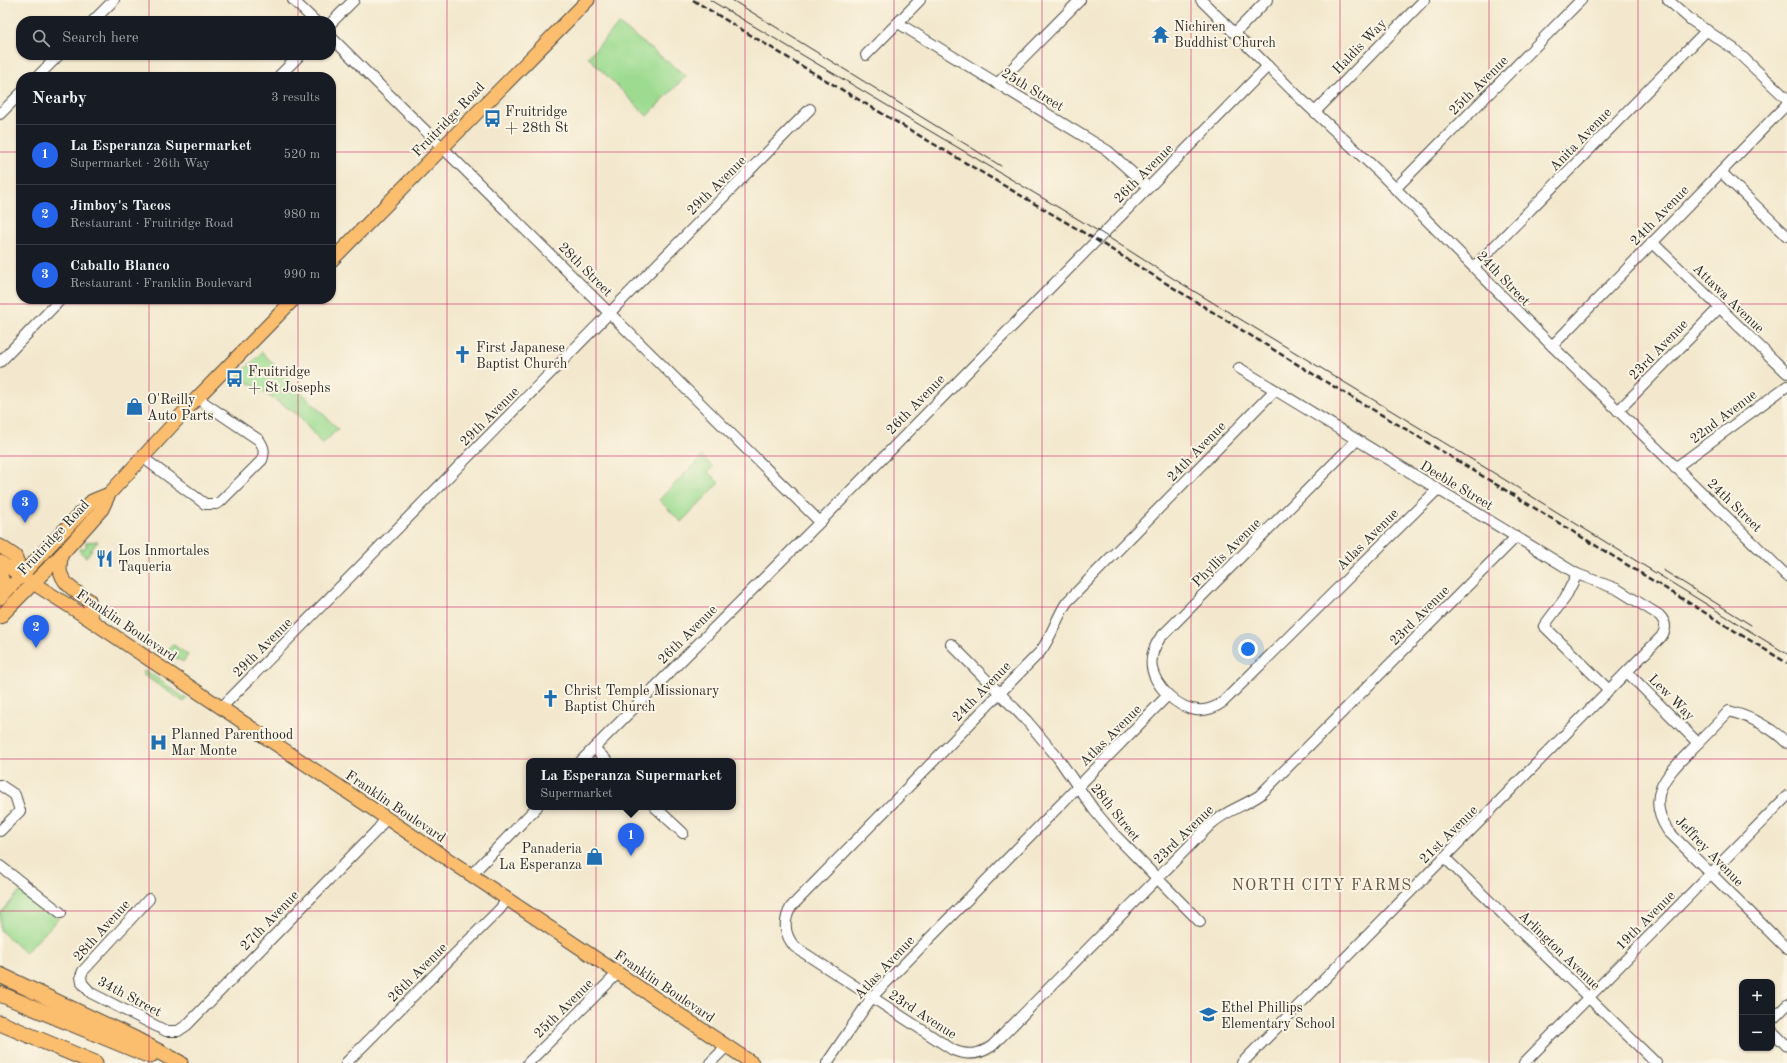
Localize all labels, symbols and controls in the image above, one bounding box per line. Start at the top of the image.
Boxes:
search box [16,16,336,60]
street label: Haldis Way [1330,16,1390,77]
place label: Nichiren Buddhist Church [1174,20,1276,50]
temple icon: Nichiren Buddhist Church [1151,24,1171,44]
icon: search [30,27,52,49]
text: Search here [62,31,139,46]
street label: 25th Avenue [1446,53,1511,118]
street label: 25th Street [999,66,1066,114]
street label: Fruitridge Road [410,80,488,160]
text: Nearby [32,90,87,107]
text: 3 results [271,91,320,104]
place label: Fruitridge + 28th St [505,105,568,135]
street label: Anita Avenue [1547,105,1614,174]
bus stop icon: Fruitridge + 28th St [482,109,502,129]
text: La Esperanza Supermarket [70,139,251,154]
street label: 26th Avenue [1111,141,1176,206]
text: 1 [41,148,49,161]
text: 520 m [283,148,320,161]
street label: 29th Avenue [684,153,749,218]
text: Supermarket · 26th Way [70,157,210,170]
street label: 24th Avenue [1628,183,1692,248]
text: Jimboy's Tacos [70,199,171,214]
text: 2 [41,208,49,221]
text: 980 m [283,208,320,221]
text: Restaurant · Fruitridge Road [70,217,233,230]
street label: 28th Street [556,240,615,299]
street label: 24th Street [1474,249,1533,309]
text: Caballo Blanco [70,259,170,274]
street label: Attawa Avenue [1690,261,1767,336]
text: 3 [41,268,49,281]
text: 990 m [283,268,320,281]
text: Restaurant · Franklin Boulevard [70,277,252,290]
street label: 23rd Avenue [1627,317,1691,382]
place label: First Japanese Baptist Church [476,341,568,371]
church icon: First Japanese Baptist Church [453,345,473,365]
place label: Fruitridge + St Josephs [248,365,331,395]
bus stop icon: Fruitridge + St Josephs [225,369,245,389]
street label: 26th Avenue [884,372,948,437]
street label: 29th Avenue [457,384,522,449]
street label: 22nd Avenue [1688,387,1760,446]
place label: O'Reilly Auto Parts [147,393,213,423]
shop icon: O'Reilly Auto Parts [124,397,144,417]
street label: 24th Avenue [1165,419,1229,484]
street label: Deeble Street [1418,459,1495,513]
street label: 24th Street [1704,476,1764,535]
pin: 3 [12,490,38,523]
street label: Fruitridge Road [15,497,92,578]
street label: Atlas Avenue [1334,506,1401,573]
street label: Phyllis Avenue [1190,516,1264,590]
place label: Los Inmortales Taqueria [118,544,209,574]
restaurant icon: Los Inmortales Taqueria [95,548,115,568]
street label: 23rd Avenue [1387,583,1452,648]
street label: Franklin Boulevard [74,587,179,664]
street label: 26th Avenue [655,602,720,667]
pin: 2 [23,615,49,648]
street label: 29th Avenue [230,615,295,680]
your location [1238,639,1258,659]
street label: 24th Avenue [950,659,1014,724]
street label: Lew Way [1646,672,1697,724]
place label: Christ Temple Missionary Baptist Church [564,684,720,714]
church icon: Christ Temple Missionary Baptist Church [541,688,561,708]
street label: Atlas Avenue [1077,702,1144,769]
place label: Planned Parenthood Mar Monte [171,728,293,758]
hospital icon: Planned Parenthood Mar Monte [148,732,168,752]
popup [526,758,736,810]
street label: Franklin Boulevard [343,768,448,845]
text: La Esperanza Supermarket [540,769,722,784]
street label: 28th Street [1088,781,1143,844]
text: Supermarket [540,787,613,800]
street label: 23rd Avenue [1151,803,1216,867]
street label: 21st Avenue [1417,803,1480,866]
street label: Jeffrey Avenue [1673,814,1746,889]
pin: 1 [618,823,644,856]
place label: Panaderia La Esperanza [499,842,582,872]
shop icon: Panaderia La Esperanza [585,846,605,866]
district label: NORTH CITY FARMS [1232,878,1412,894]
street label: 27th Avenue [238,888,302,953]
street label: 19th Avenue [1613,888,1678,953]
street label: 28th Avenue [71,897,133,964]
street label: Arlington Avenue [1516,909,1603,993]
street label: Atlas Avenue [852,933,917,1002]
street label: 26th Avenue [385,940,450,1005]
street label: Franklin Boulevard [612,948,717,1025]
street label: 34th Street [95,974,164,1019]
street label: 25th Avenue [531,976,596,1041]
map controls [1739,979,1775,1051]
button: + [1739,979,1775,1015]
street label: 23rd Avenue [886,988,959,1042]
place label: Ethel Phillips Elementary School [1221,1001,1335,1031]
school or university icon: Ethel Phillips Elementary School [1198,1005,1218,1025]
button: − [1739,1015,1775,1051]

